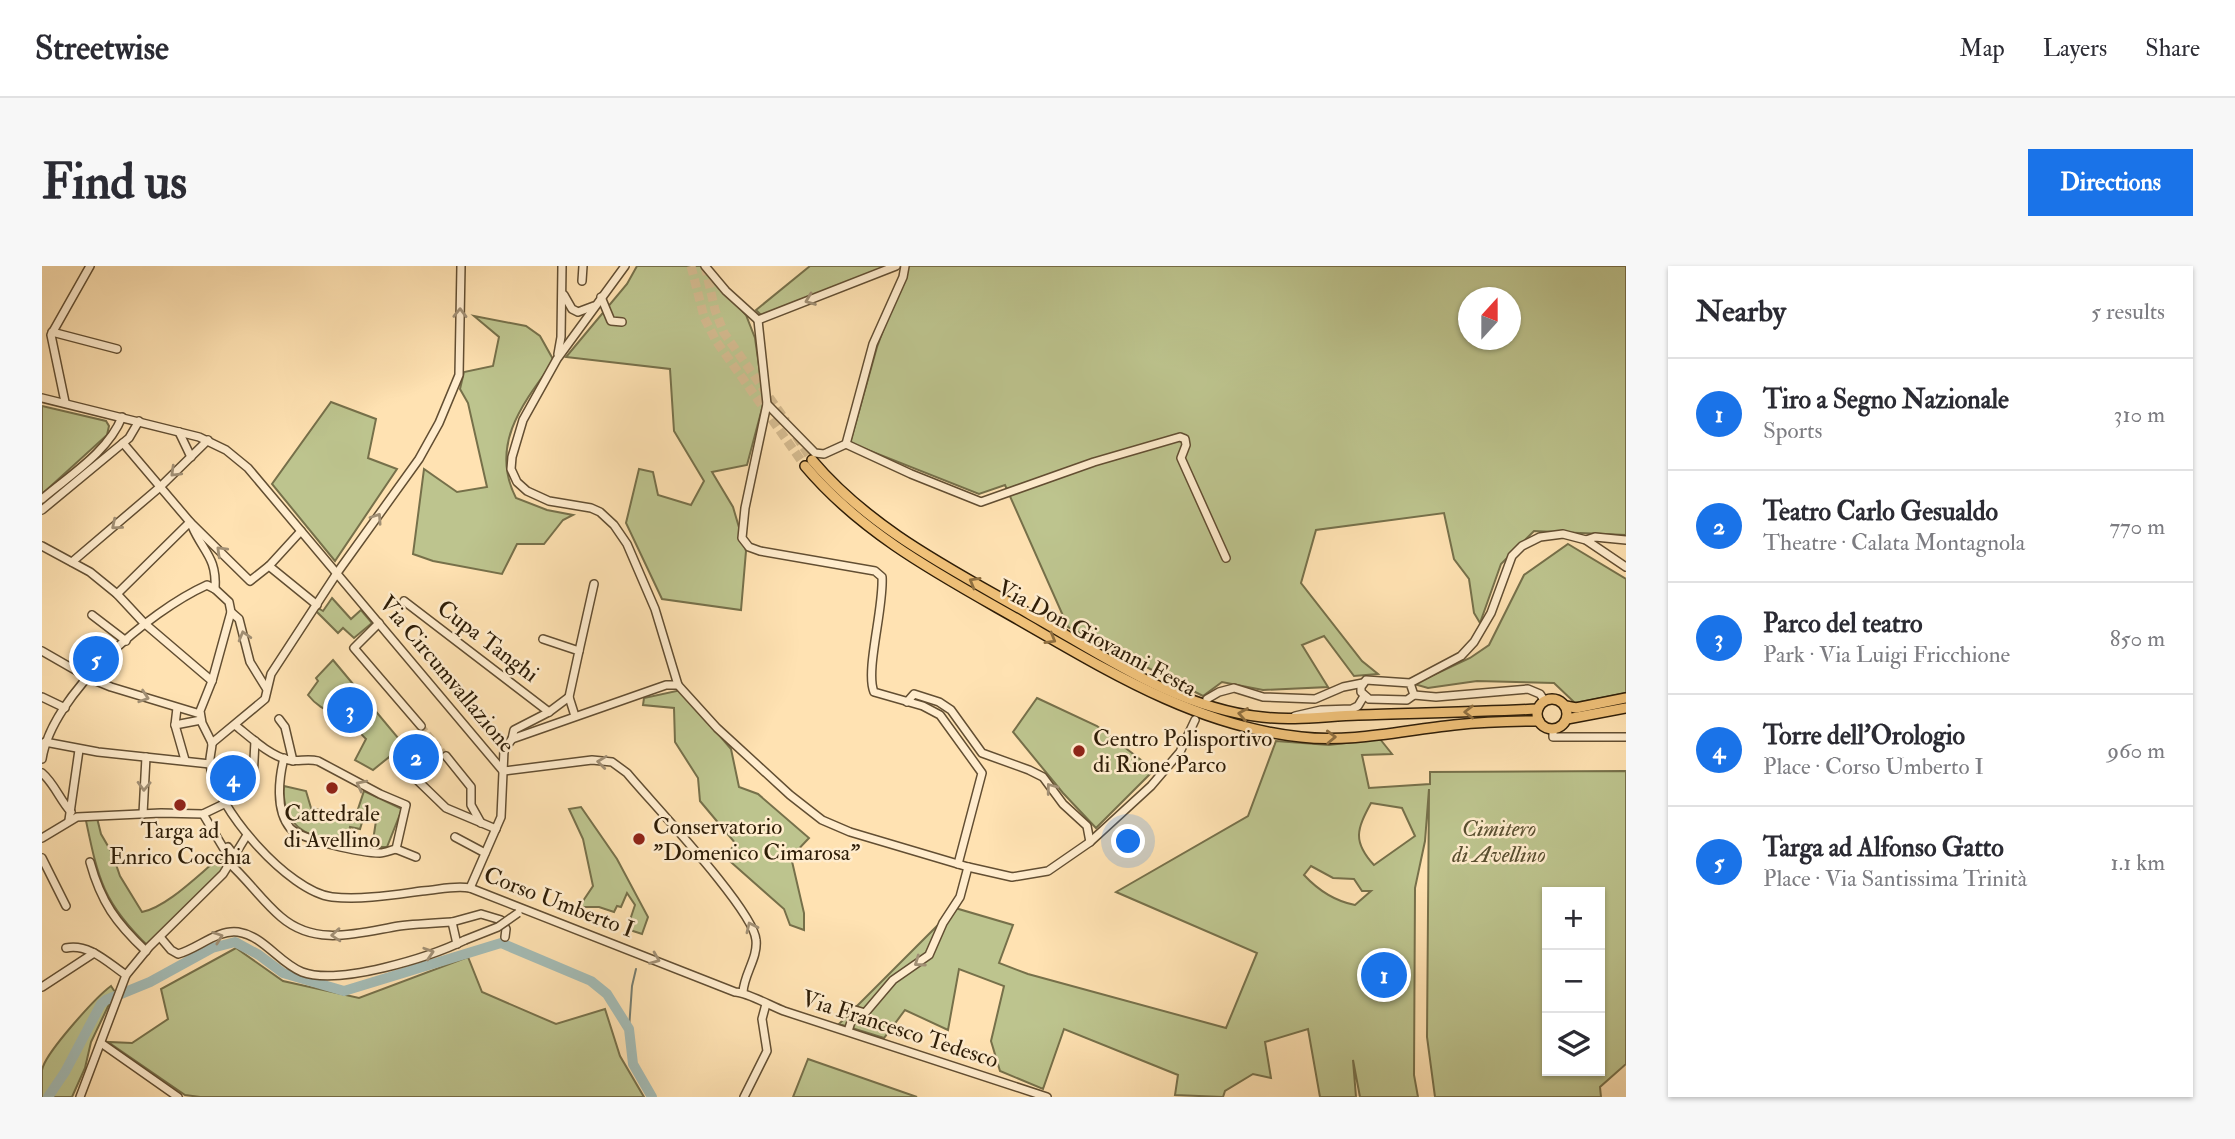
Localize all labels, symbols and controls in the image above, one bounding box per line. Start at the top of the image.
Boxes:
text: Streetwise [35,28,169,69]
text: Map [1960,33,2005,64]
text: Layers [2043,33,2107,64]
text: Share [2145,33,2200,64]
button: Directions [2028,149,2193,216]
text: Find us [42,152,187,213]
north arrow [1458,287,1521,350]
one-way arrow [804,291,816,305]
text: Nearby [1696,293,1786,330]
text: 5 results [2091,297,2165,326]
one-way arrow [453,307,468,318]
text: Tiro a Segno Nazionale [1763,384,2009,416]
text: 1 [1715,400,1723,429]
text: 310 m [2114,400,2165,429]
text: Sports [1763,416,1822,445]
one-way arrow [170,464,183,477]
text: Teatro Carlo Gesualdo [1763,496,1998,528]
text: 2 [1713,512,1725,541]
text: 770 m [2109,512,2165,541]
one-way arrow [369,513,381,526]
one-way arrow [111,517,124,529]
text: Theatre · Calata Montagnola [1763,528,2025,557]
one-way arrow [216,546,229,559]
street label: Via Don Giovanni Festa [992,573,1202,703]
one-way arrow [968,577,981,590]
street label: Via Circumvallazione [373,589,522,759]
street label: Cupa Tanghi [431,593,545,689]
text: Parco del teatro [1763,608,1923,640]
text: 3 [1715,624,1723,653]
text: 850 m [2110,624,2165,653]
one-way arrow [238,630,252,642]
one-way arrow [1044,631,1057,644]
pin: 5 [73,633,119,685]
text: Park · Via Luigi Fricchione [1763,640,2010,669]
pin: 3 [327,684,373,736]
one-way arrow [138,688,150,703]
one-way arrow [1464,704,1474,720]
one-way arrow [1237,707,1249,722]
text: Torre dell'Orologio [1763,720,1965,752]
place label: Centro Polisportivo di Rione Parco [1093,724,1272,779]
one-way arrow [1326,730,1337,745]
pin: 2 [393,731,439,783]
text: 4 [1713,736,1725,765]
text: 960 m [2107,736,2165,765]
marker: Centro Polisportivo di Rione Parco [1071,743,1087,759]
pin: 4 [210,752,256,804]
text: Place · Corso Umberto I [1763,752,1984,781]
one-way arrow [596,754,608,769]
one-way arrow [356,779,368,793]
marker: Cattedrale di Avellino [324,780,340,796]
one-way arrow [136,781,151,792]
one-way arrow [1047,784,1060,796]
marker: Targa ad Enrico Cocchia [172,797,188,813]
place label: Cattedrale di Avellino [284,799,380,854]
place label: Conservatorio "Domenico Cimarosa" [653,812,860,867]
park label: Cimitero di Avellino [1451,814,1546,869]
place label: Targa ad Enrico Cocchia [109,816,252,871]
your location [1111,824,1145,858]
marker: Conservatorio "Domenico Cimarosa" [631,831,647,847]
text: Targa ad Alfonso Gatto [1763,832,2004,864]
text: 5 [1714,848,1724,877]
text: 1.1 km [2110,848,2165,877]
street label: Corso Umberto I [480,860,638,944]
text: Place · Via Santissima Trinità [1763,864,2027,893]
map controls [1542,887,1605,1076]
button: + [1542,887,1605,950]
one-way arrow [745,922,759,934]
one-way arrow [330,927,341,942]
one-way arrow [211,931,223,945]
one-way arrow [422,947,435,961]
pin: 1 [1361,949,1407,1001]
button: − [1542,950,1605,1013]
one-way arrow [649,951,661,965]
one-way arrow [914,954,927,966]
street label: Via Francesco Tedesco [798,984,1002,1074]
button: layers [1542,1013,1605,1076]

